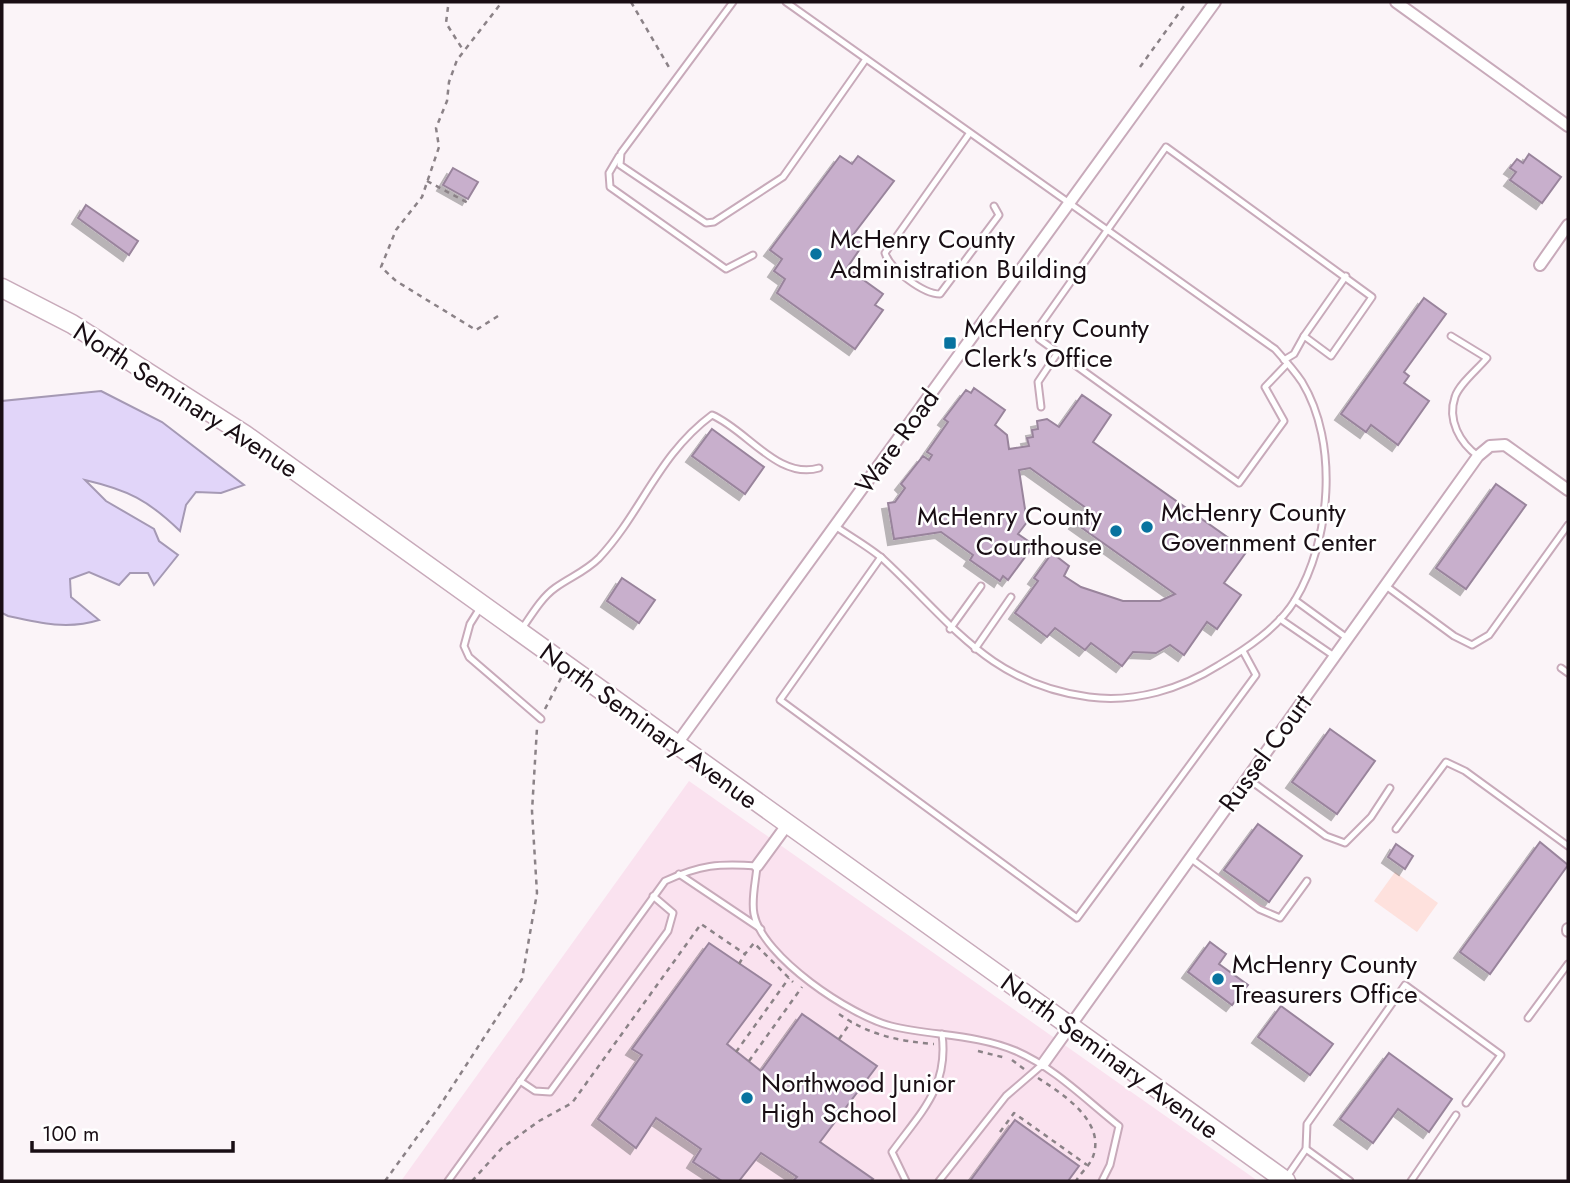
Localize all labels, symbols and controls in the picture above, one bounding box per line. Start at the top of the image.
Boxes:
place label: McHenry County Administration Building [830,220,1087,288]
marker: McHenry County Administration Building [808,246,824,262]
place label: McHenry County Clerk's Office [964,309,1150,377]
street label: North Seminary Avenue [66,313,306,487]
marker: McHenry County Clerk's Office [942,335,958,351]
street label: Ware Road [846,381,948,501]
place label: McHenry County Government Center [1161,493,1377,561]
place label: McHenry County Courthouse [917,497,1103,565]
marker: McHenry County Government Center [1139,519,1155,535]
marker: McHenry County Courthouse [1108,523,1124,539]
street label: North Seminary Avenue [532,634,766,818]
street label: Russel Court [1209,686,1321,820]
place label: McHenry County Treasurers Office [1232,945,1418,1013]
street label: North Seminary Avenue [993,964,1227,1148]
marker: McHenry County Treasurers Office [1210,971,1226,987]
place label: Northwood Junior High School [761,1064,956,1132]
marker: Northwood Junior High School [739,1090,755,1106]
scale bar [32,1110,233,1154]
text: 100 m [42,1119,99,1149]

